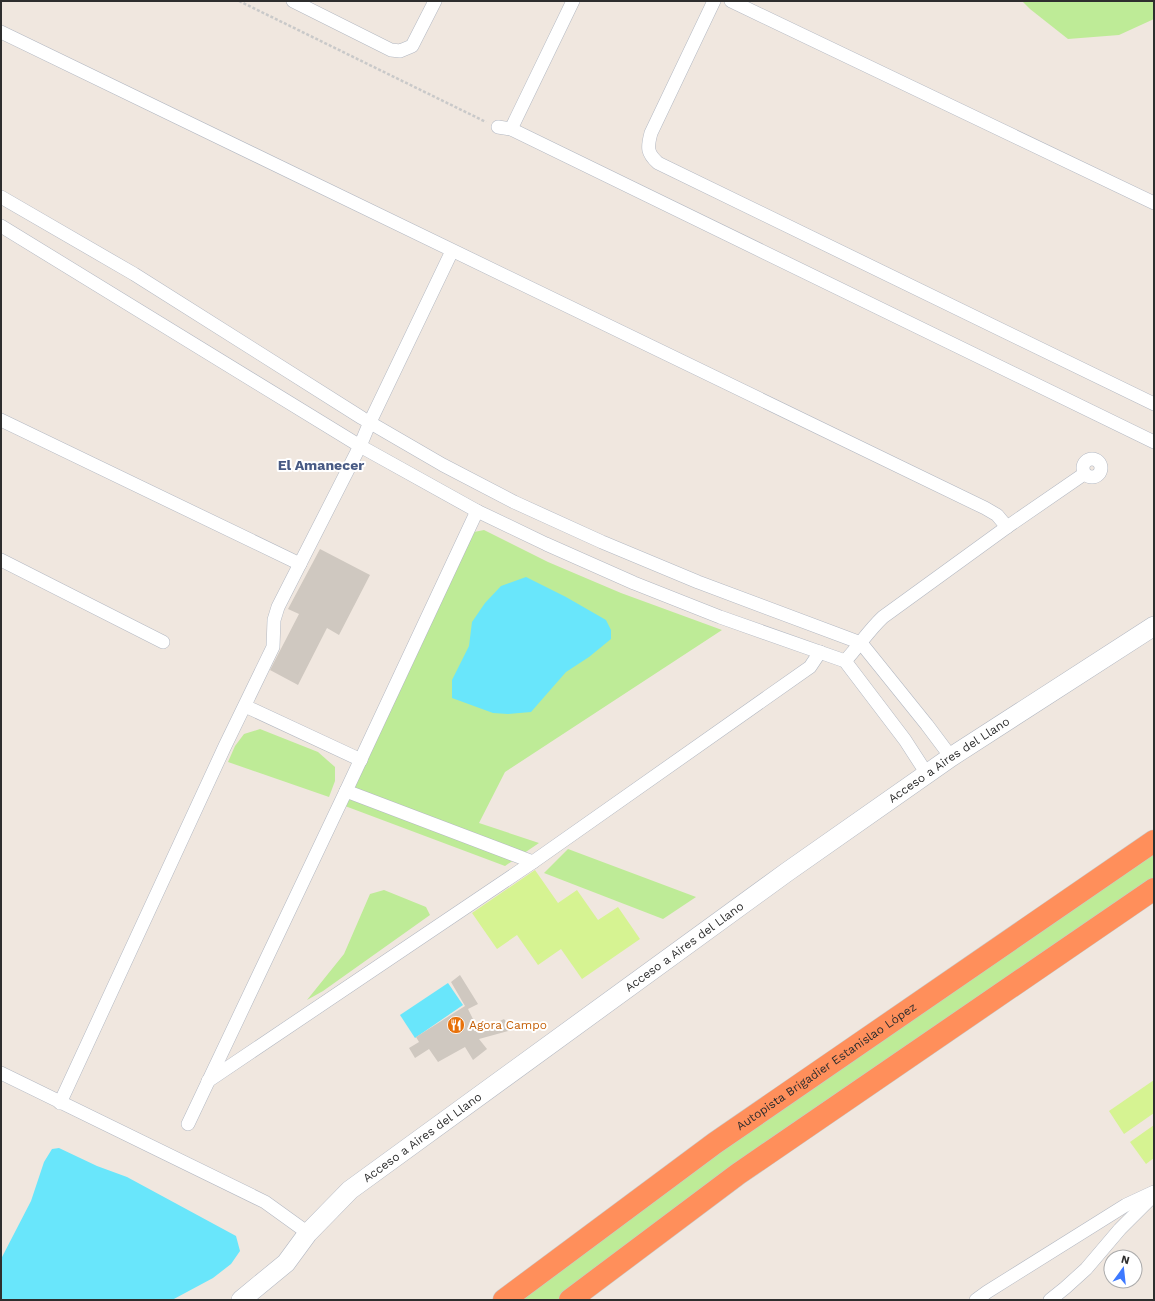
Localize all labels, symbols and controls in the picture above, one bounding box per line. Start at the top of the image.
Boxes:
district label: El Amanecer [278,457,364,473]
street label: Acceso a Aires del Llano [886,714,1012,806]
street label: Acceso a Aires del Llano [622,899,746,995]
street label: Autopista Brigadier Estanislao López [734,1000,919,1133]
restaurant icon: Agora Campo [446,1015,466,1035]
place label: Agora Campo [469,1018,547,1032]
street label: Acceso a Aires del Llano [360,1090,484,1185]
north arrow [1103,1249,1143,1289]
text: N [1120,1252,1131,1267]

